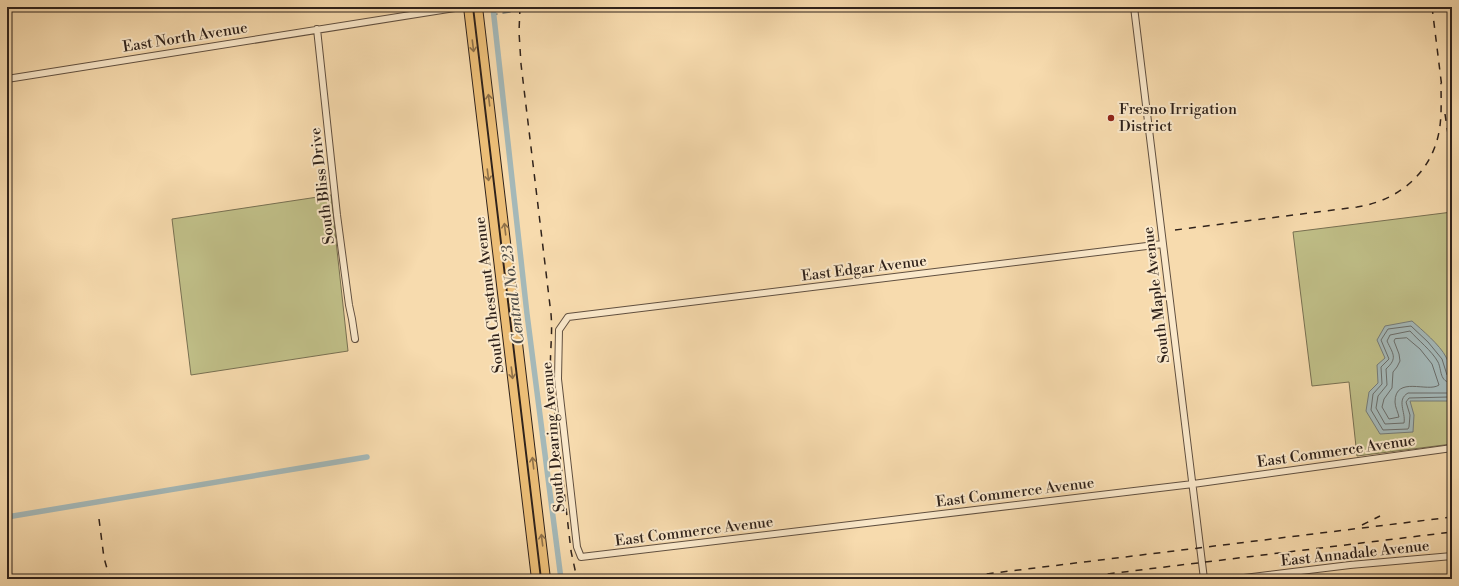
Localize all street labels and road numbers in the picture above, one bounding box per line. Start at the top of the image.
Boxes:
street label: East North Avenue [121,18,249,57]
street label: South Bliss Drive [306,126,339,245]
street label: South Chestnut Avenue [470,216,509,374]
street label: South Maple Avenue [1139,226,1174,364]
street label: East Edgar Avenue [800,251,928,286]
street label: South Dearing Avenue [537,361,570,513]
street label: East Commerce Avenue [1256,431,1416,472]
street label: East Commerce Avenue [935,473,1095,512]
street label: East Commerce Avenue [614,512,774,551]
street label: East Annadale Avenue [1280,536,1430,571]

